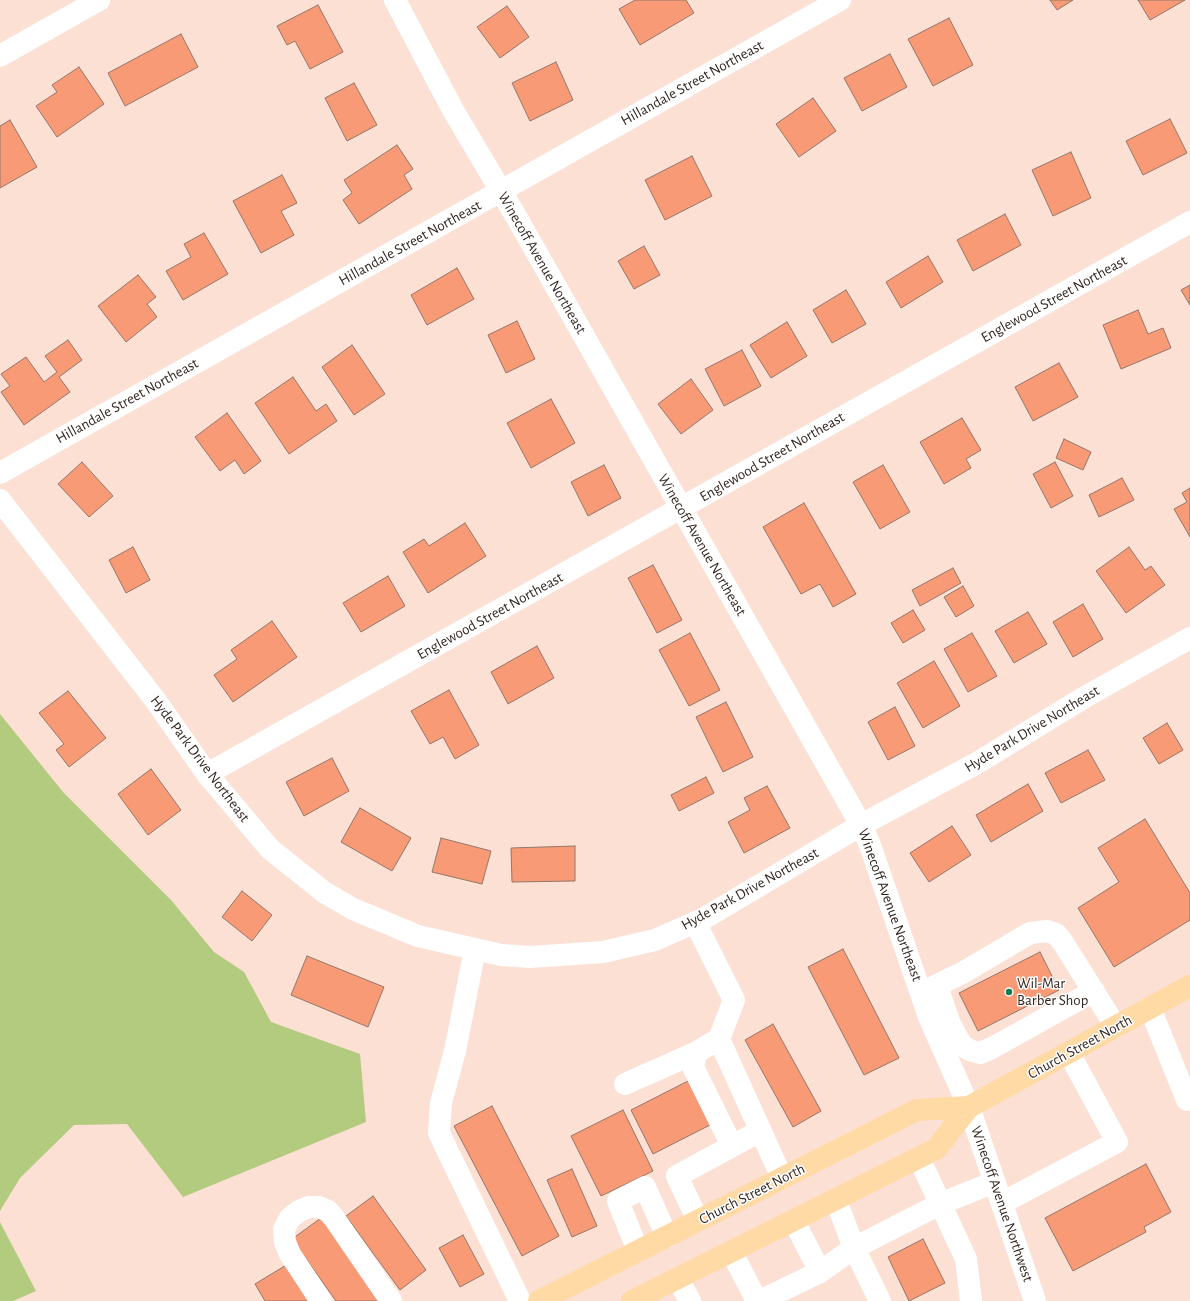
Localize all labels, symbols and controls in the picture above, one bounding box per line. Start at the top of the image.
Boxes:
street label: Hillandale Street Northeast [618,36,766,130]
street label: Winecoff Avenue Northeast [494,189,590,337]
street label: Hillandale Street Northeast [336,196,484,290]
street label: Englewood Street Northeast [978,251,1130,347]
street label: Hillandale Street Northeast [53,354,201,448]
street label: Englewood Street Northeast [696,408,848,506]
street label: Winecoff Avenue Northeast [654,471,750,619]
street label: Englewood Street Northeast [414,568,566,664]
street label: Hyde Park Drive Northeast [961,682,1103,776]
street label: Hyde Park Drive Northeast [146,692,254,826]
street label: Winecoff Avenue Northeast [854,826,926,984]
street label: Hyde Park Drive Northeast [678,844,822,934]
place label: Wil-Mar Barber Shop [1017,974,1088,1009]
marker: Wil-Mar Barber Shop [1004,987,1014,997]
street label: Church Street North [1025,1011,1135,1083]
street label: Winecoff Avenue Northwest [967,1124,1037,1284]
street label: Church Street North [696,1160,808,1228]

